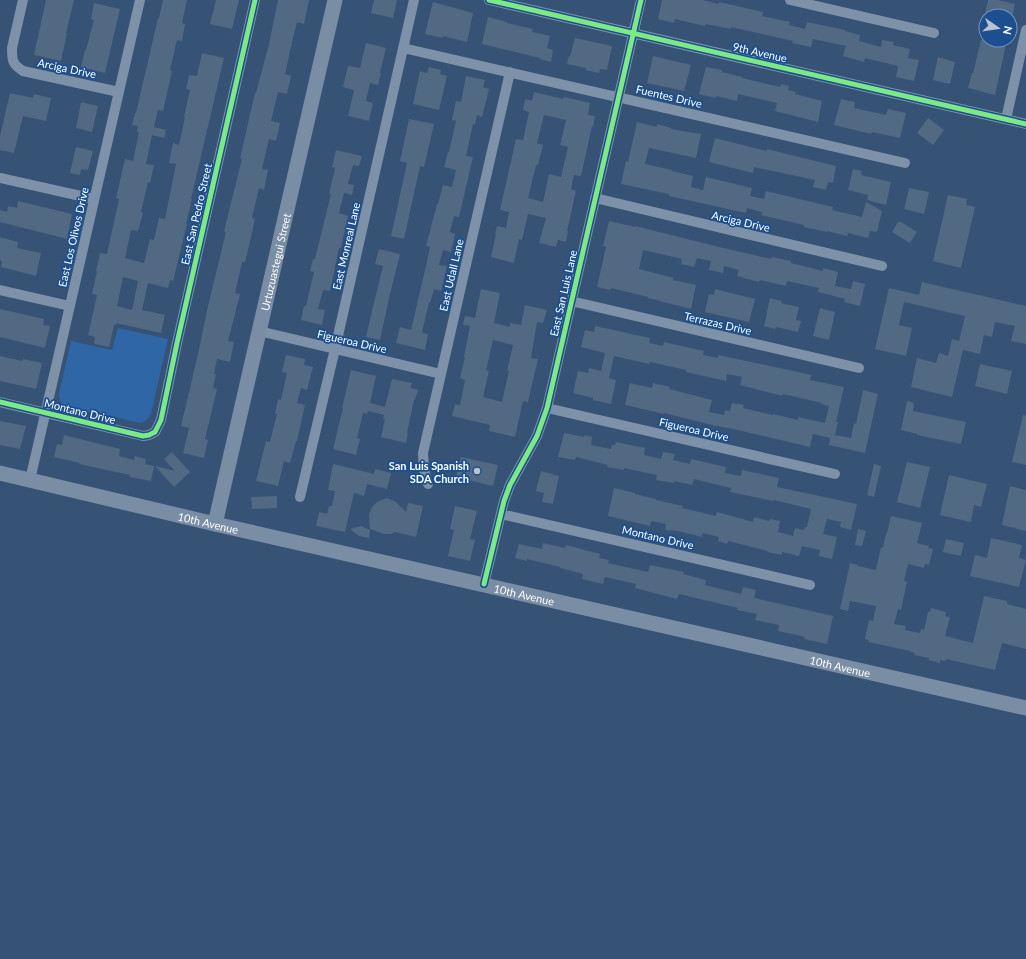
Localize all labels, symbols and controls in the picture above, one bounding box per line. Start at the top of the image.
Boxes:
north arrow [978,8,1018,48]
text: N [1001,25,1016,36]
street label: 9th Avenue [732,39,789,65]
street label: Arciga Drive [37,55,98,81]
street label: Fuentes Drive [635,82,703,110]
street label: East San Pedro Street [178,162,214,266]
street label: East Los Olivos Drive [55,186,91,288]
street label: East Monreal Lane [330,201,362,291]
street label: Arciga Drive [711,208,772,234]
street label: Urtuzuastegui Street [258,212,293,312]
street label: East Udall Lane [436,237,466,312]
street label: East San Luis Lane [547,248,579,338]
street label: Terrazas Drive [683,309,753,337]
street label: Figueroa Drive [316,327,388,355]
street label: Montano Drive [43,396,117,426]
street label: Figueroa Drive [658,415,730,443]
place label: San Luis Spanish SDA Church [389,459,469,485]
marker: San Luis Spanish SDA Church [472,466,482,476]
street label: 10th Avenue [177,509,240,536]
street label: Montano Drive [621,522,695,552]
street label: 10th Avenue [493,581,556,607]
street label: 10th Avenue [809,653,872,679]

